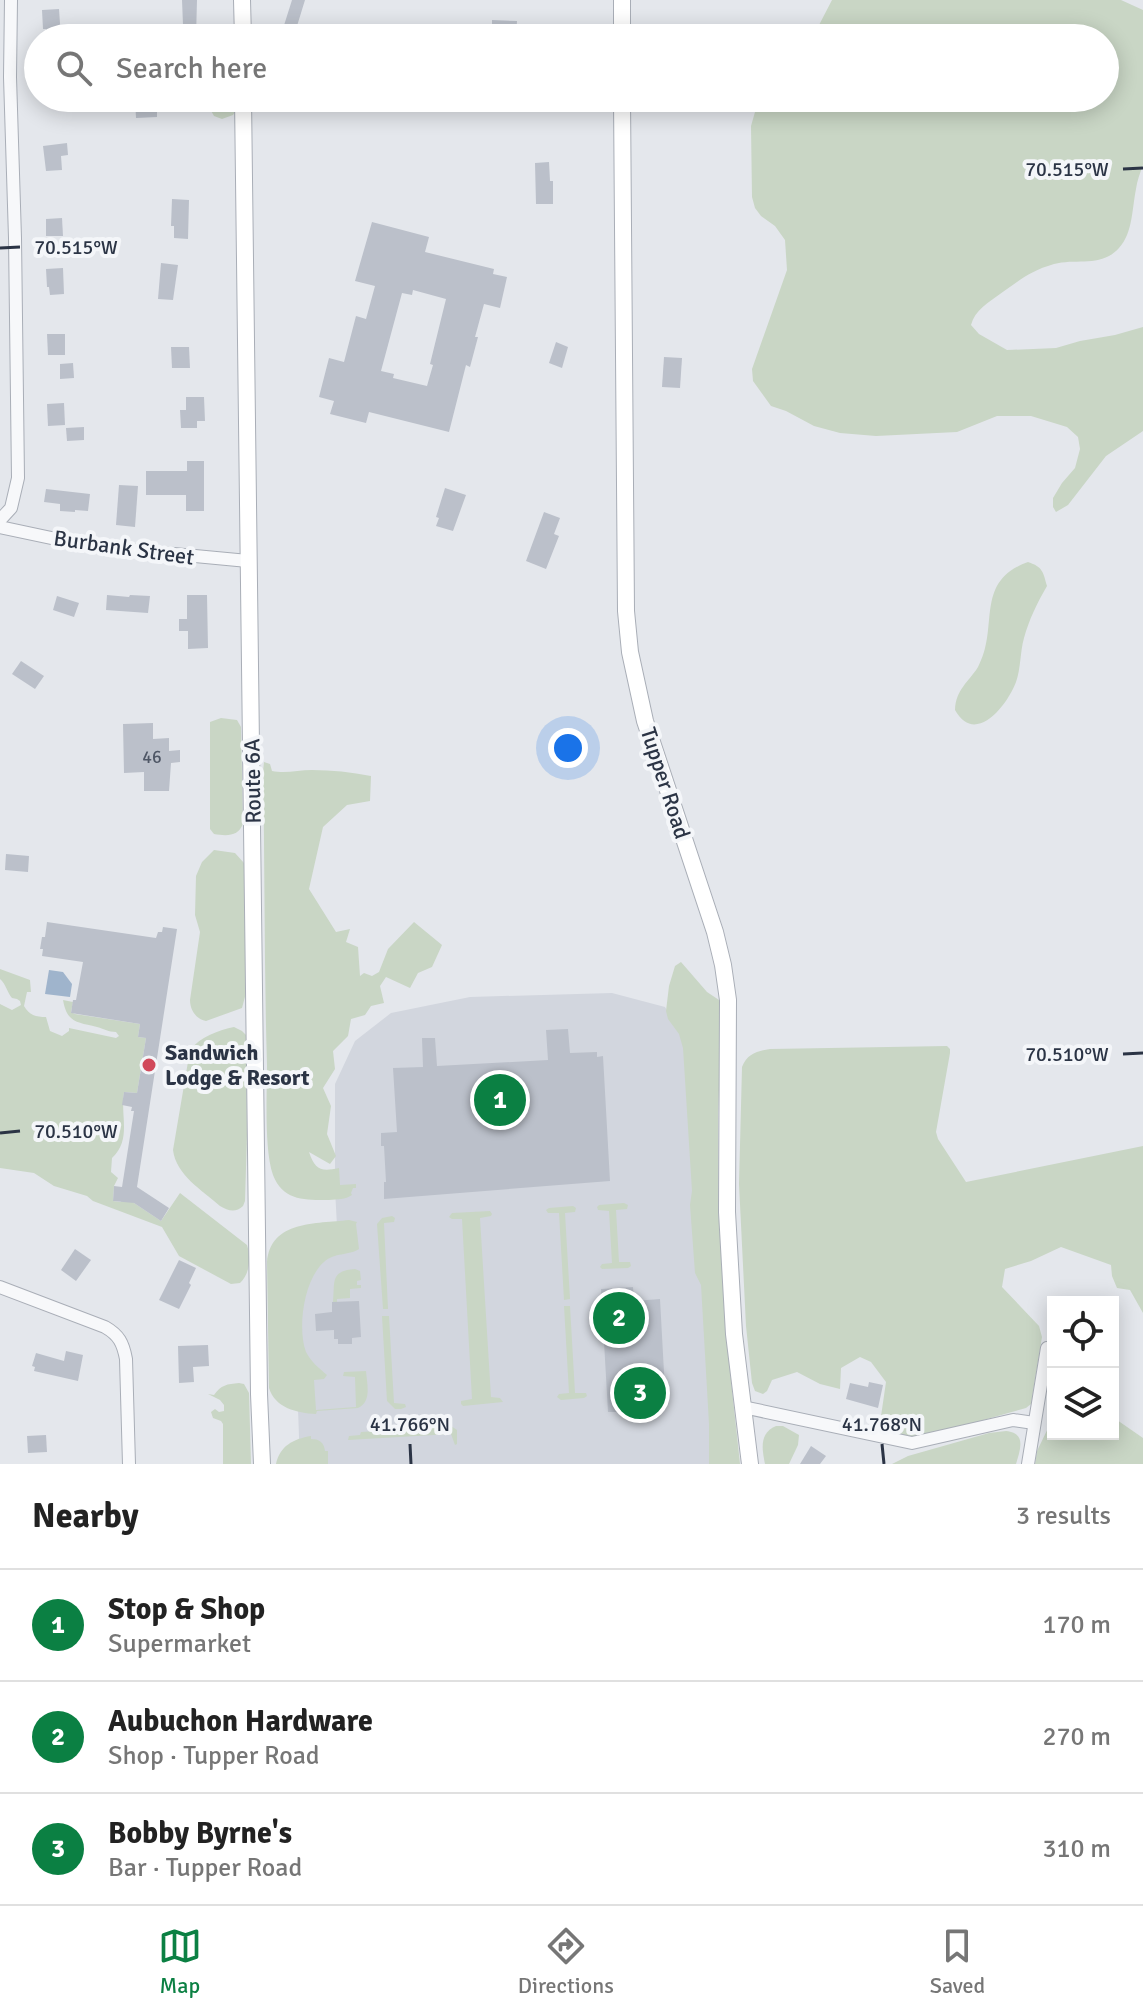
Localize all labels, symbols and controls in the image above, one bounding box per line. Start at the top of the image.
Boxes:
search box [24,24,1119,112]
icon: search [52,46,96,90]
text: Search here [116,50,267,87]
text: 70.515°W [1025,157,1109,182]
text: 70.515°W [34,235,118,260]
street label: Burbank Street [52,524,196,571]
street label: Tupper Road [635,724,696,842]
your location [548,728,588,768]
street label: Route 6A [238,738,267,824]
house number: 46 [142,746,162,768]
place label: Sandwich Lodge & Resort [165,1039,310,1091]
text: 70.510°W [1025,1042,1109,1067]
marker: Sandwich Lodge & Resort [140,1056,158,1074]
pin: 1 [474,1070,526,1130]
text: 70.510°W [34,1119,118,1144]
pin: 2 [593,1288,645,1348]
map controls [1047,1296,1119,1440]
button: locate [1047,1296,1119,1368]
pin: 3 [614,1363,666,1423]
button: layers [1047,1368,1119,1440]
text: 41.766°N [370,1412,450,1437]
text: 41.768°N [842,1412,922,1437]
text: Nearby [32,1495,139,1537]
text: 3 results [1016,1500,1111,1532]
text: Stop & Shop [108,1591,265,1628]
text: 1 [51,1609,65,1641]
text: 170 m [1042,1609,1111,1641]
text: Supermarket [108,1628,251,1660]
text: Aubuchon Hardware [108,1703,373,1740]
text: 2 [51,1721,65,1753]
text: 270 m [1042,1721,1111,1753]
text: Shop · Tupper Road [108,1740,320,1772]
text: Bobby Byrne's [108,1815,292,1852]
text: 3 [51,1833,65,1865]
text: 310 m [1042,1833,1111,1865]
text: Bar · Tupper Road [108,1852,302,1884]
tab: Map [158,1924,202,1999]
tab: Directions [518,1924,614,1999]
tab: Saved [930,1924,985,1999]

